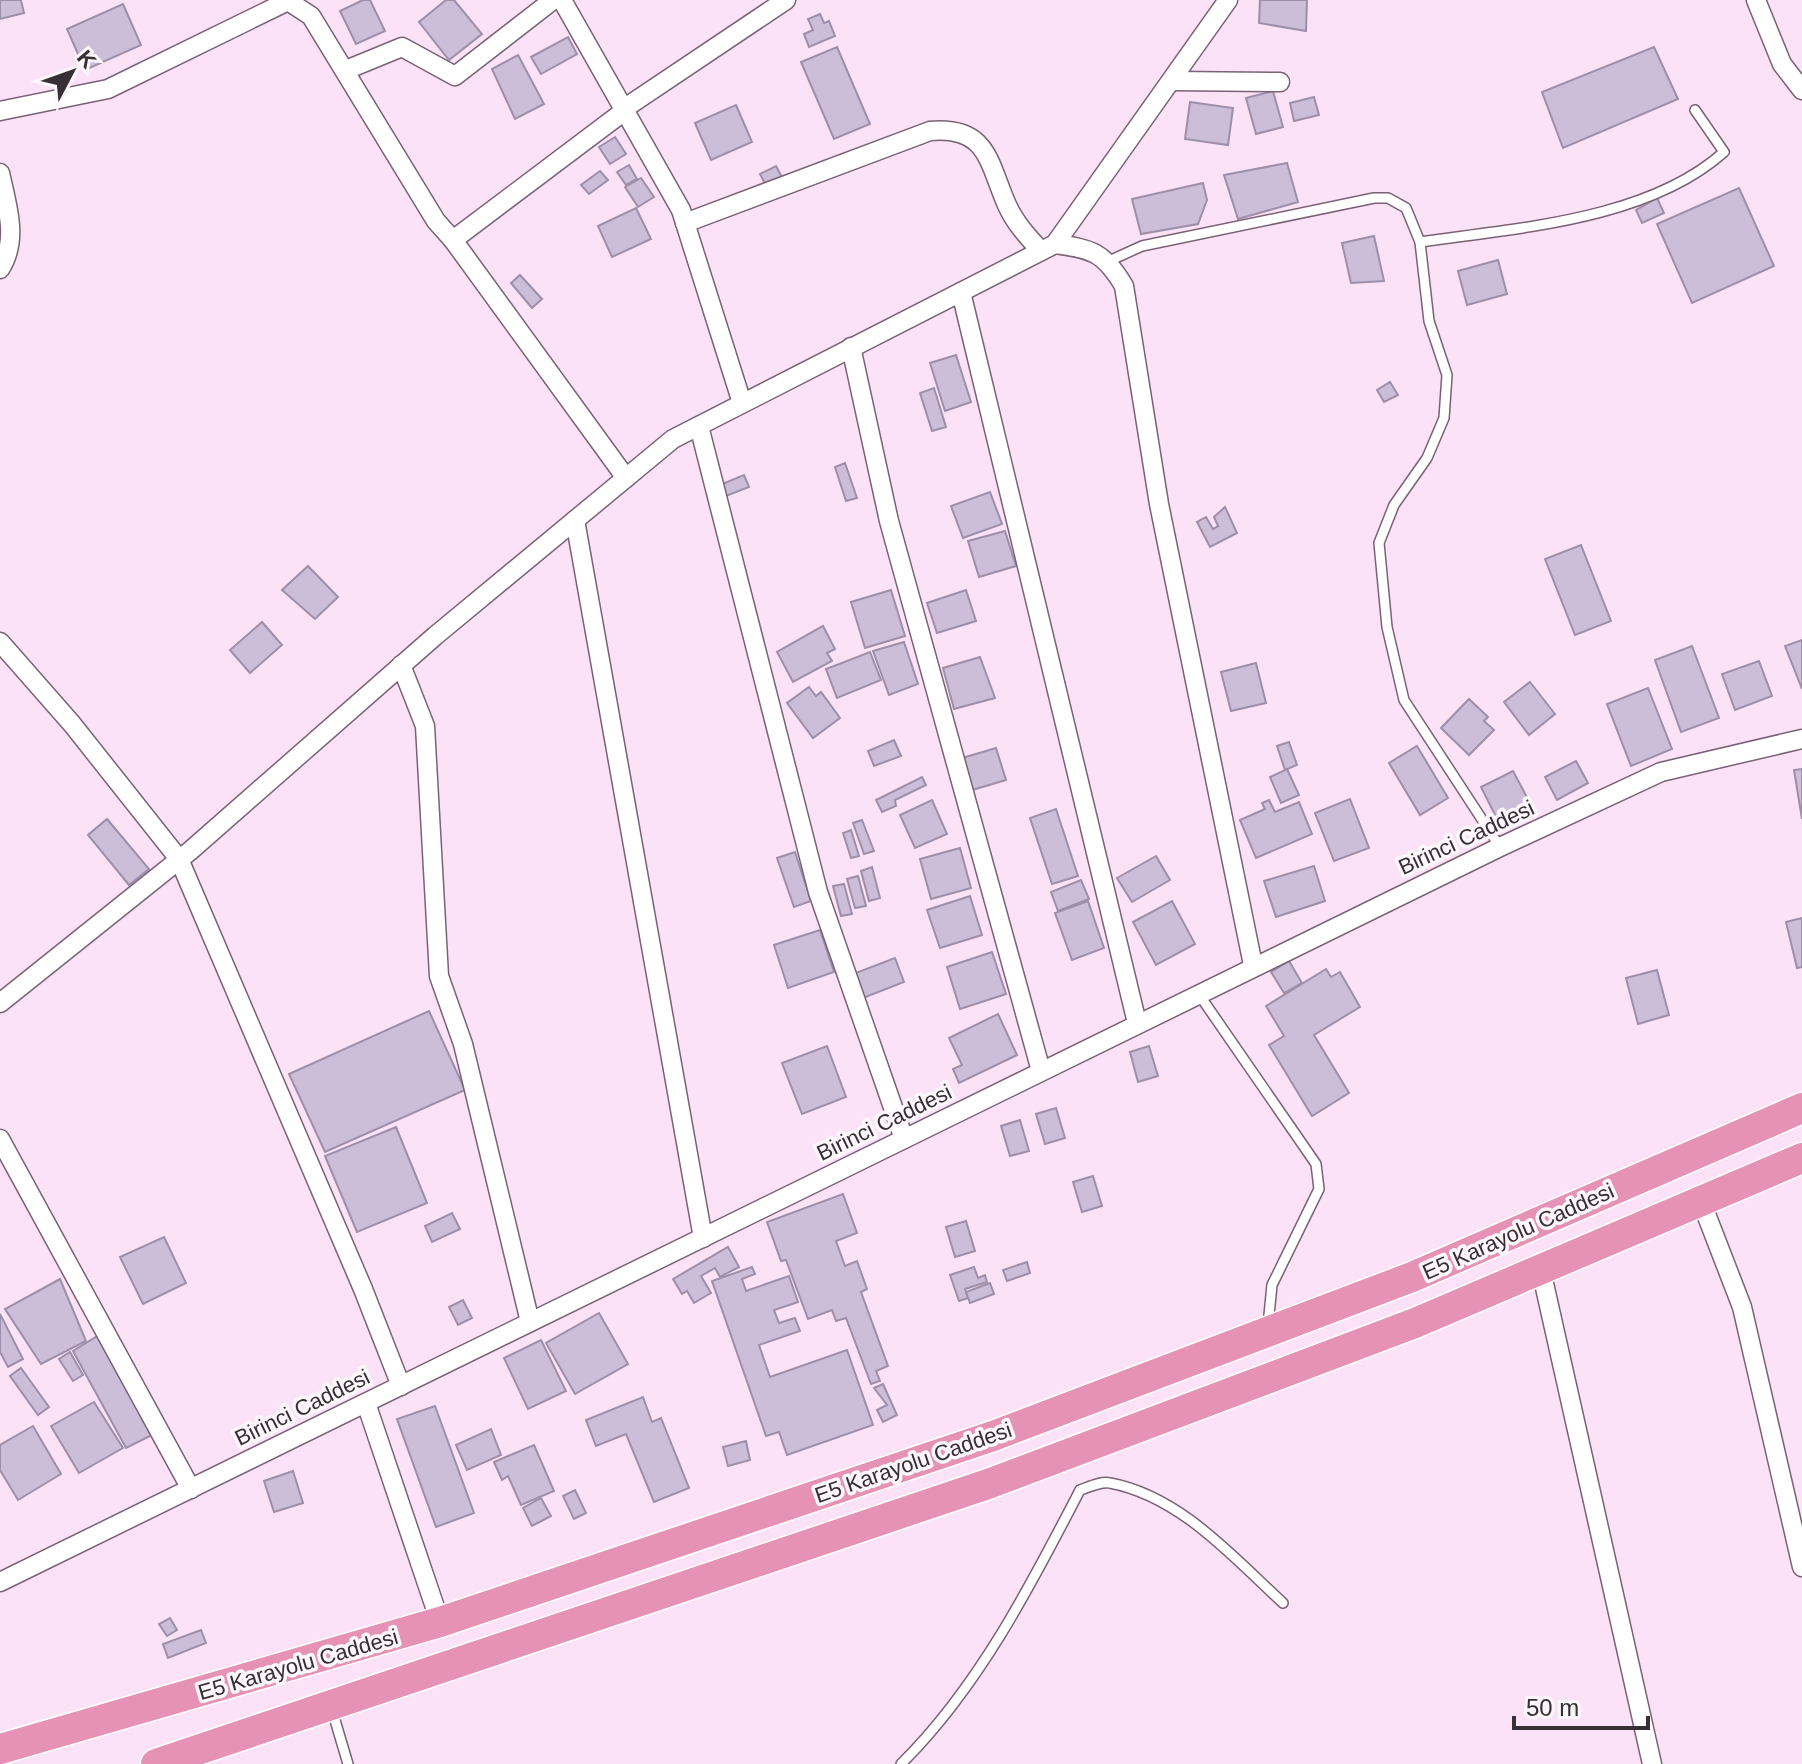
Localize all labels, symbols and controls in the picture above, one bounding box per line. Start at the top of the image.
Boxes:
north arrow [32,32,112,112]
text: K [72,45,101,73]
street label: Birinci Caddesi [1394,795,1538,880]
street label: Birinci Caddesi [813,1079,956,1166]
street label: E5 Karayolu Caddesi [1419,1178,1618,1285]
street label: Birinci Caddesi [231,1364,374,1451]
street label: E5 Karayolu Caddesi [811,1417,1015,1508]
street label: E5 Karayolu Caddesi [195,1624,401,1705]
scale bar [1514,1680,1648,1730]
text: 50 m [1526,1694,1579,1721]

